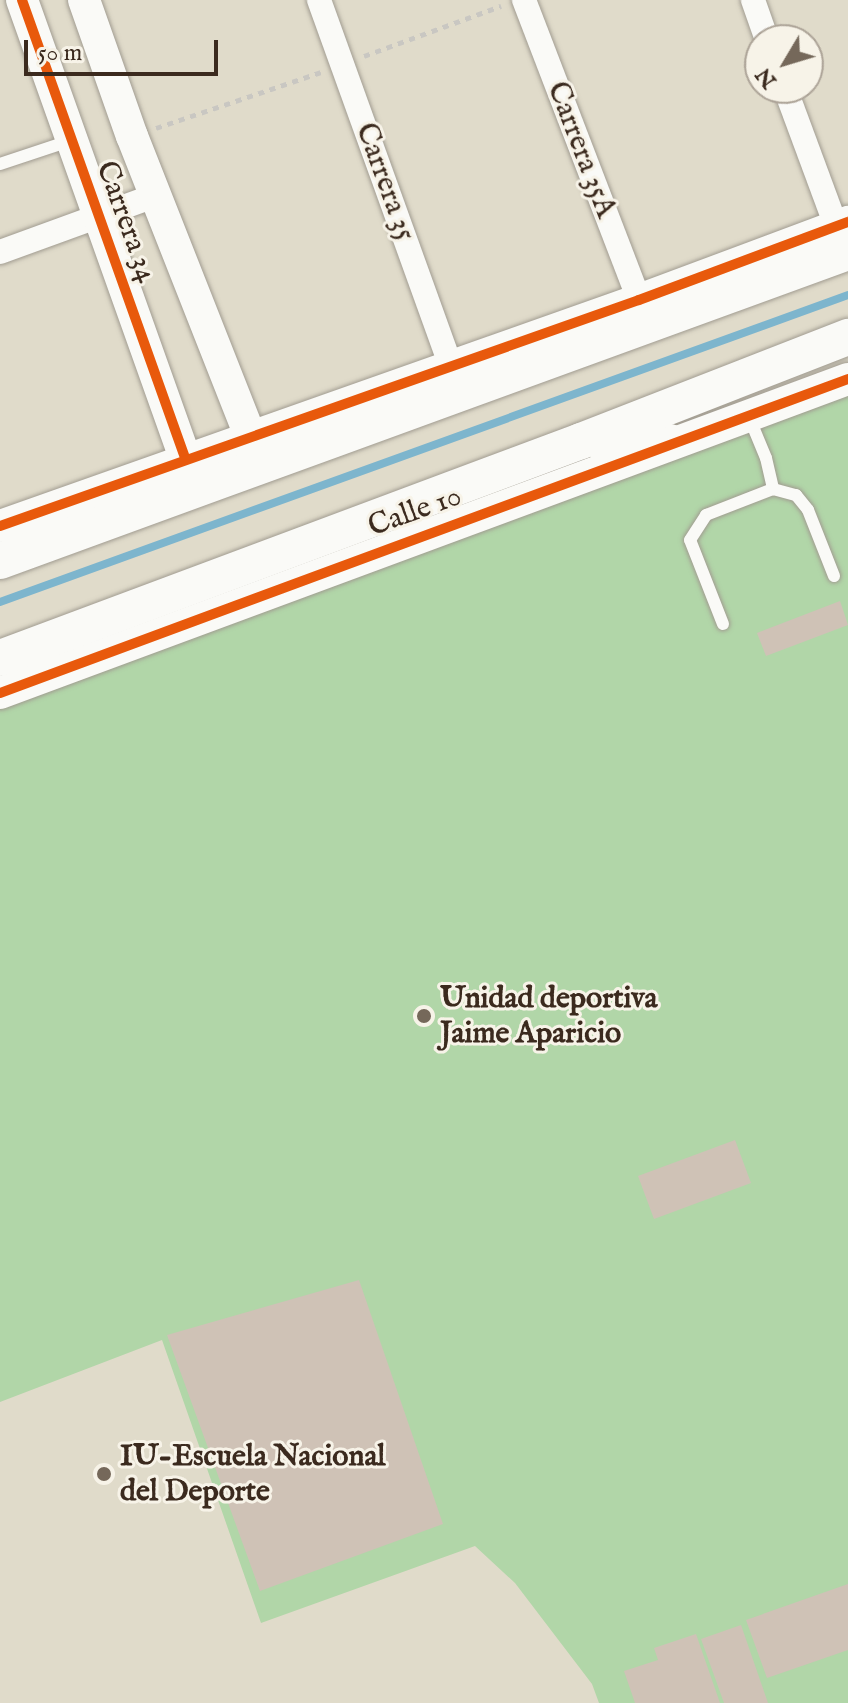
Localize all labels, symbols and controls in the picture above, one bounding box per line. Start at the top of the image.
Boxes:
scale bar [28,24,222,74]
north arrow [744,24,824,104]
text: 50 m [38,38,82,69]
text: N [750,61,784,94]
street label: Carrera 35A [539,77,623,223]
street label: Carrera 35 [347,118,423,246]
street label: Carrera 34 [87,156,165,288]
street label: Calle 10 [363,479,467,545]
place label: Unidad deportiva Jaime Aparicio [440,981,657,1052]
marker: Unidad deportiva Jaime Aparicio [415,1007,433,1025]
place label: IU-Escuela Nacional del Deporte [120,1439,386,1510]
marker: IU-Escuela Nacional del Deporte [95,1465,113,1483]

